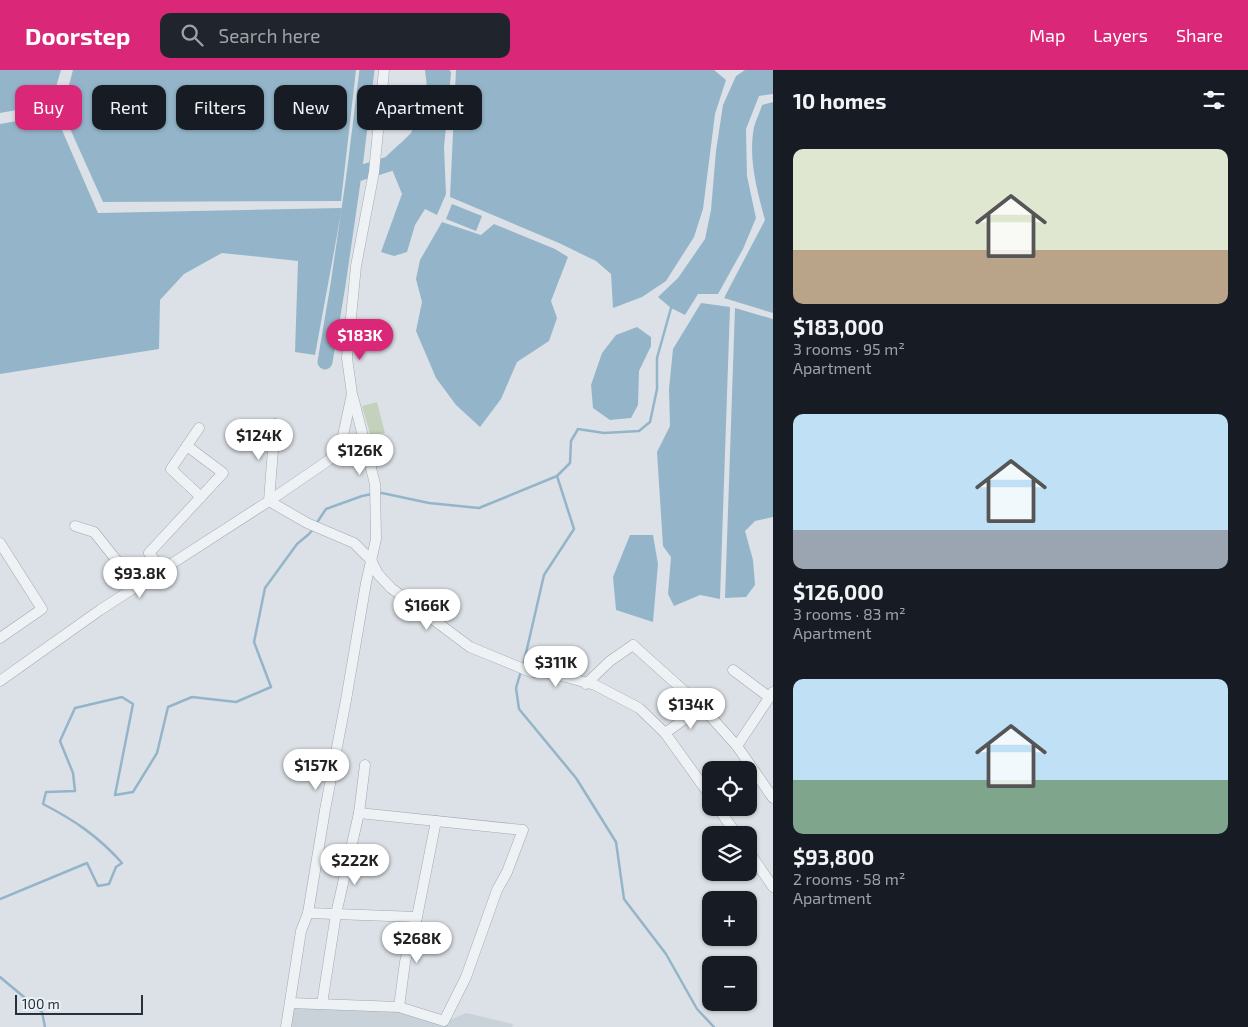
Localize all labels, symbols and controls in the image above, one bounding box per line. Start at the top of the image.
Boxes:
search box [160,13,510,58]
text: Doorstep [25,21,130,50]
icon: search [178,21,206,49]
text: Search here [218,24,321,47]
text: Map [1029,24,1065,46]
text: Layers [1093,24,1148,46]
text: Share [1176,24,1223,46]
chip: Buy [15,85,82,130]
chip: Rent [92,85,166,130]
chip: Filters [176,85,264,130]
chip: New [274,85,347,130]
chip: Apartment [357,85,482,130]
icon: filters [1200,86,1228,114]
text: 10 homes [793,88,886,113]
icon: home [966,181,1056,271]
text: $183,000 [793,314,884,339]
pin: $183K [325,318,395,361]
text: $183K [337,325,383,344]
text: 3 rooms · 95 m² [793,339,905,358]
text: Apartment [793,358,872,377]
pin: $124K [224,418,294,461]
text: $124K [236,425,282,444]
pin: $126K [325,434,395,476]
text: $126K [337,440,383,459]
icon: home [966,446,1056,536]
pin: $93.8K [99,556,181,599]
text: $93.8K [114,563,166,582]
text: $126,000 [793,579,884,604]
pin: $166K [392,588,462,631]
text: $166K [404,595,450,614]
text: 3 rooms · 83 m² [793,604,906,623]
text: Apartment [793,623,872,642]
pin: $311K [521,646,591,688]
text: $311K [535,652,577,671]
pin: $134K [656,688,726,730]
text: $134K [668,694,714,713]
icon: home [966,711,1056,801]
pin: $157K [281,748,351,791]
text: $157K [294,755,338,774]
map controls [702,761,757,1011]
button: locate [702,761,757,816]
button: layers [702,826,757,881]
pin: $222K [320,844,390,886]
text: $93,800 [793,844,874,869]
text: $222K [331,850,379,869]
text: 2 rooms · 58 m² [793,869,906,888]
text: Apartment [793,888,872,907]
button: + [702,891,757,946]
pin: $268K [382,922,452,964]
text: $268K [393,928,441,947]
button: − [702,956,757,1011]
scale bar [15,992,142,1015]
text: 100 m [22,995,60,1012]

